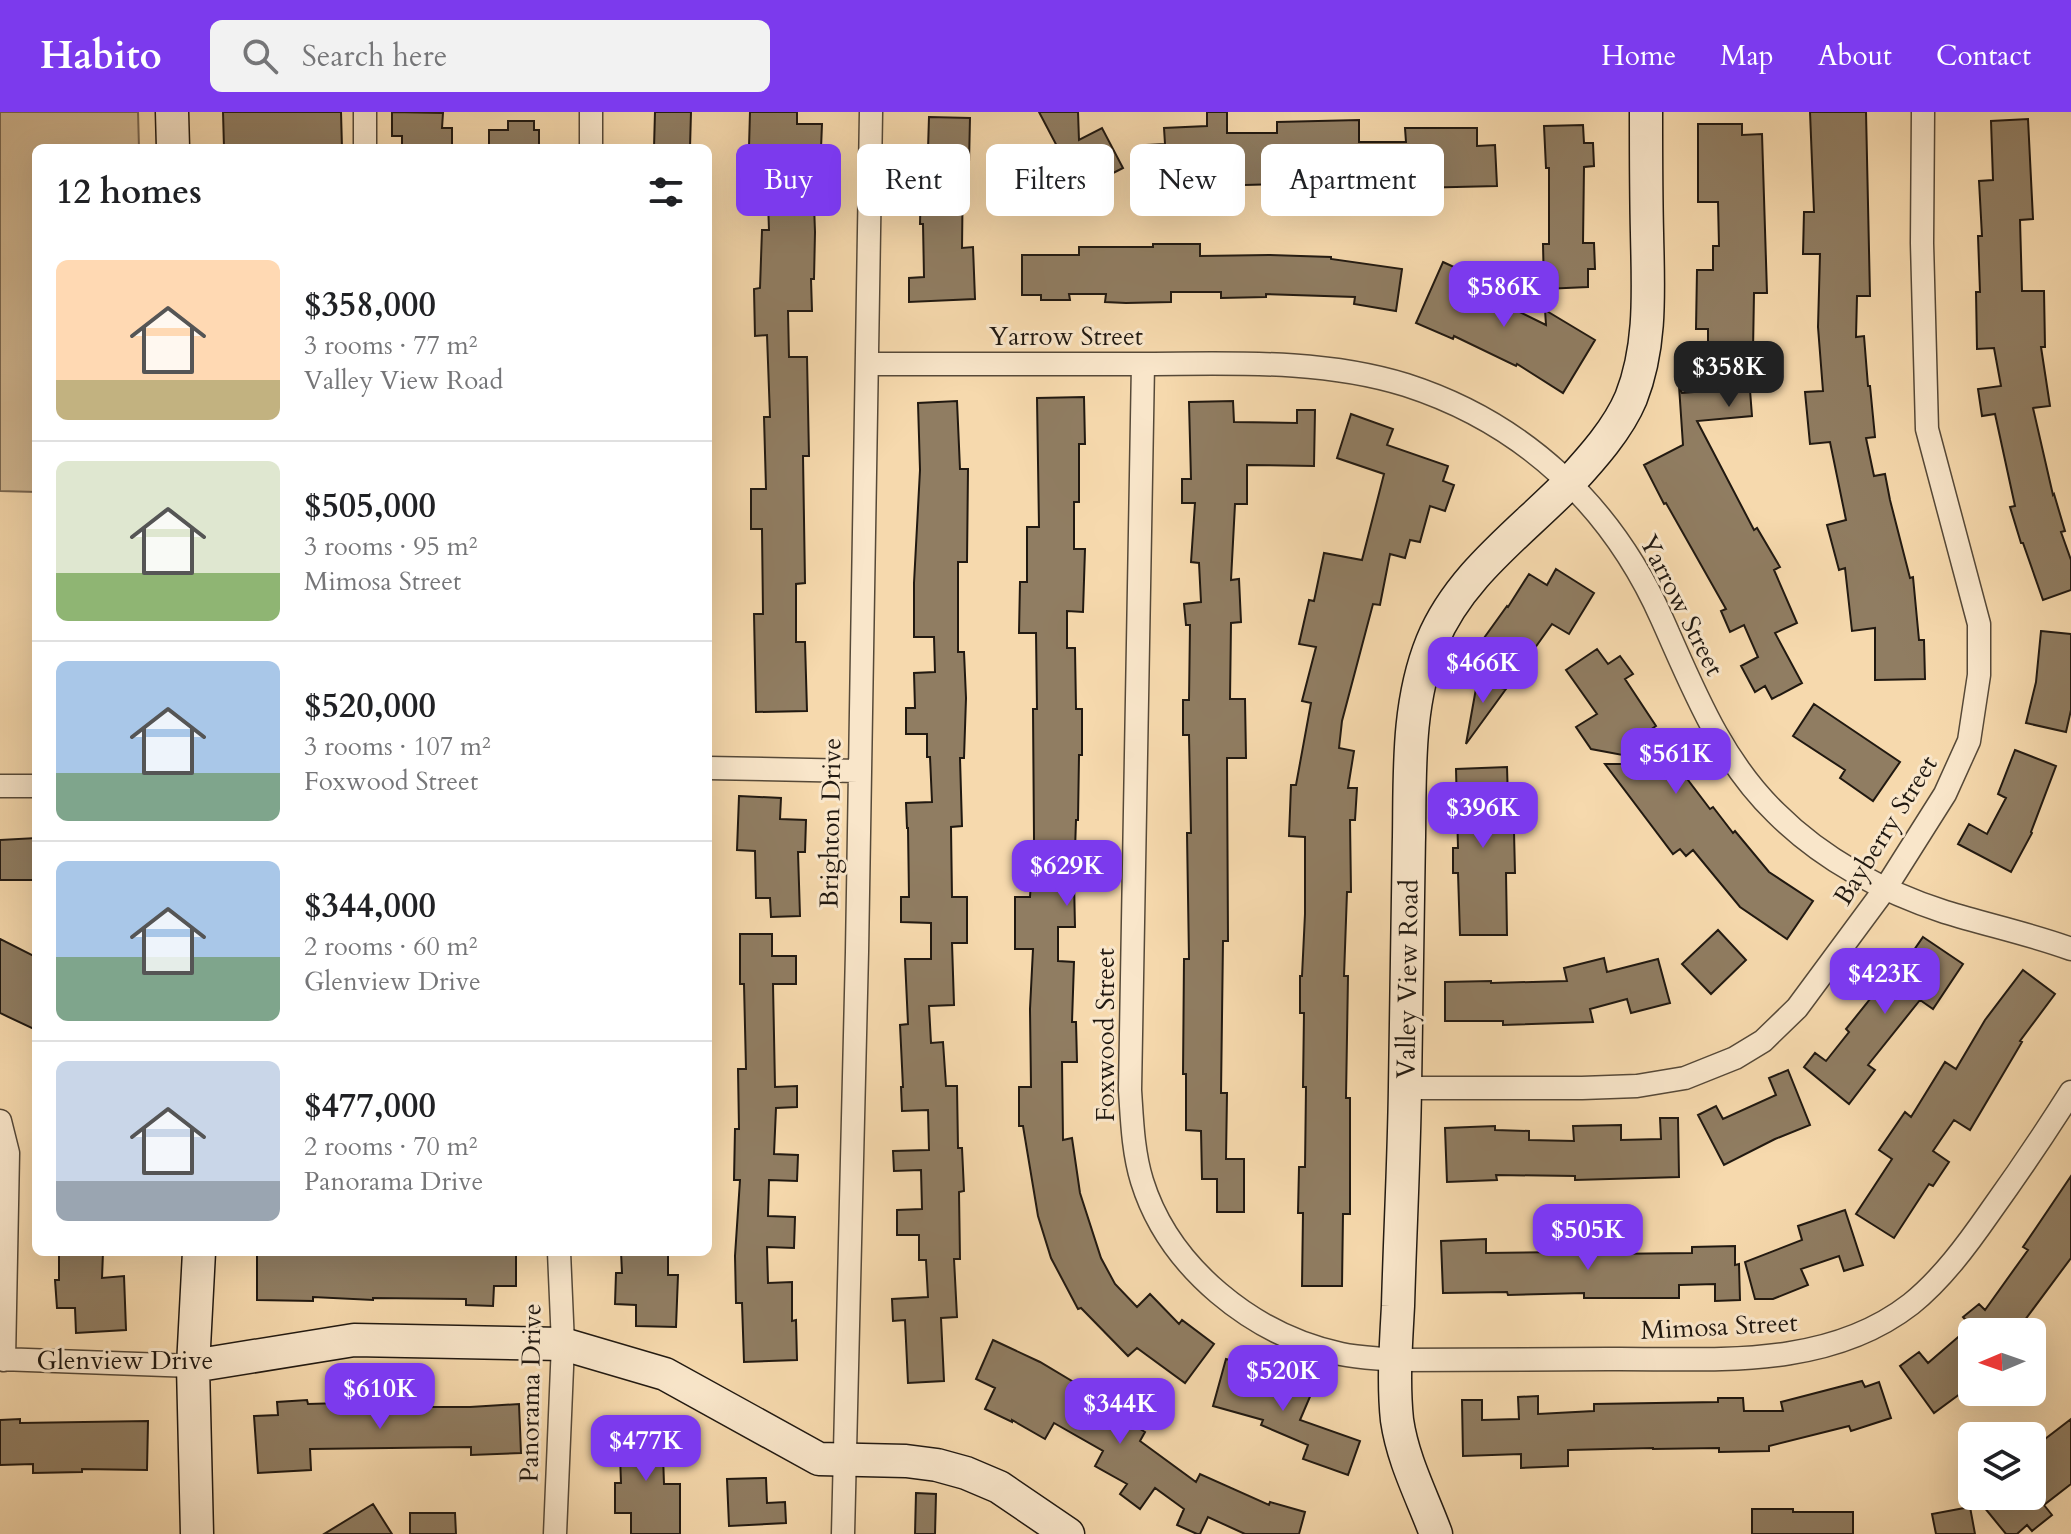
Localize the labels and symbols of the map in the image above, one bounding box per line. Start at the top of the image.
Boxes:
pin: $586K [1448,261,1560,329]
street label: Yarrow Street [989,319,1143,354]
pin: $358K [1673,341,1785,409]
street label: Yarrow Street [1631,529,1732,682]
pin: $466K [1427,637,1539,705]
pin: $561K [1620,728,1732,796]
street label: Brighton Drive [812,738,849,908]
street label: Bayberry Street [1825,749,1945,912]
pin: $396K [1427,782,1539,850]
pin: $629K [1011,840,1123,908]
street label: Valley View Road [1388,879,1427,1079]
street label: Foxwood Street [1088,948,1123,1122]
pin: $423K [1829,948,1941,1016]
pin: $505K [1532,1204,1644,1272]
street label: Panorama Drive [511,1303,550,1483]
street label: Mimosa Street [1640,1305,1798,1348]
north arrow [1958,1318,2046,1406]
street label: Glenview Drive [37,1343,213,1378]
pin: $520K [1227,1345,1339,1413]
pin: $610K [324,1363,436,1431]
pin: $344K [1064,1378,1176,1446]
pin: $477K [590,1415,702,1483]

